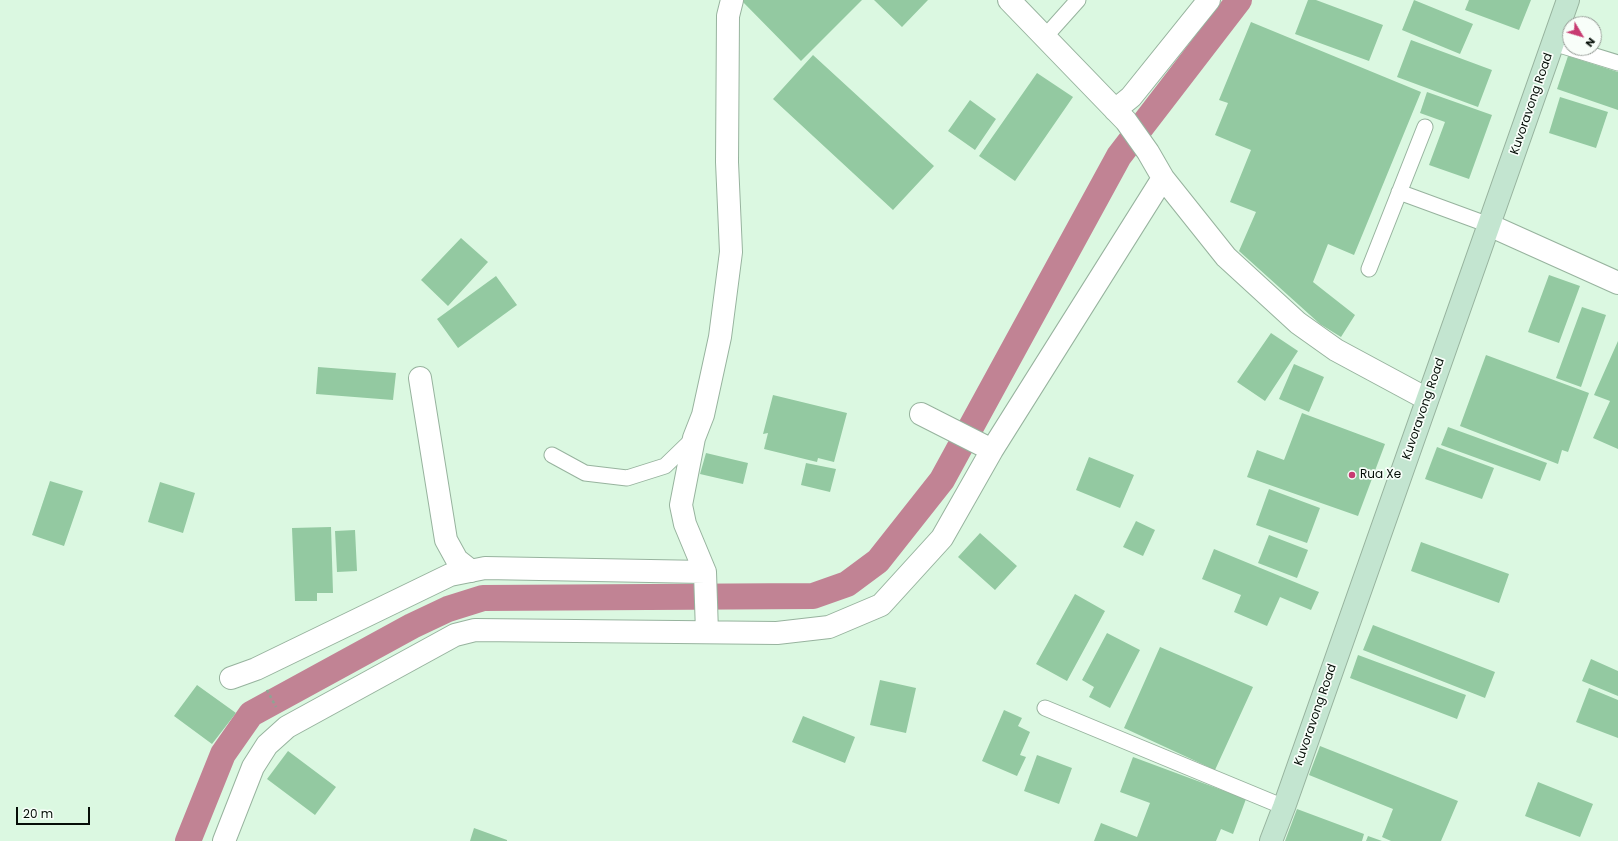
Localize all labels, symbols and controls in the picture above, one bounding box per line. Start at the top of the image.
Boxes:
north arrow [1562,16,1602,56]
text: N [1582,35,1600,51]
street label: Kuvoravong Road [1508,51,1556,157]
street label: Kuvoravong Road [1400,356,1448,462]
place label: Rua Xe [1360,468,1401,482]
marker: Rua Xe [1347,470,1357,480]
street label: Kuvoravong Road [1292,662,1340,768]
scale bar [18,799,92,825]
text: 20 m [23,805,53,822]

